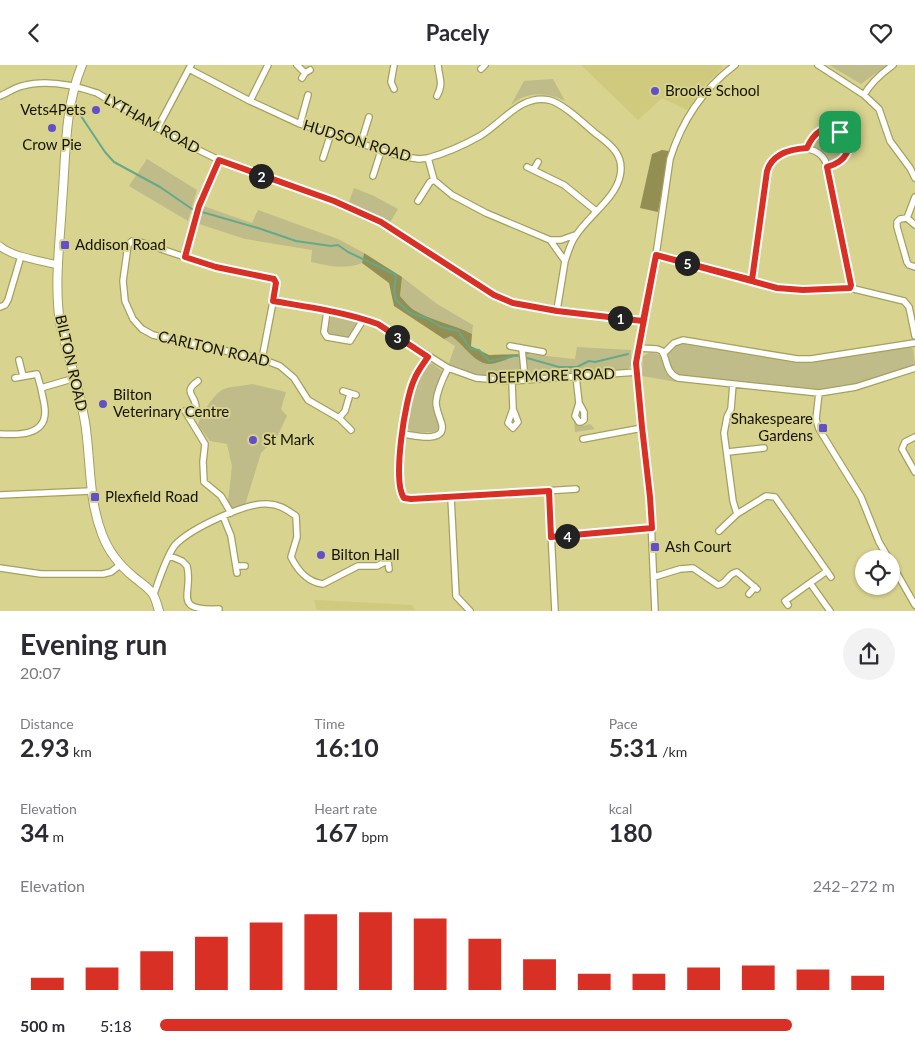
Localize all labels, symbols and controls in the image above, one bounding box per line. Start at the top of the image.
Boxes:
icon: back [20,19,48,47]
text: Pacely [426,19,489,46]
icon: heart [867,19,895,47]
place label: Brooke School [665,81,760,99]
marker: Brooke School [649,85,661,97]
street label: LYTHAM ROAD [102,89,203,157]
place label: Vets4Pets [20,100,86,118]
marker: Vets4Pets [90,104,102,116]
pin [819,111,861,153]
street label: HUDSON ROAD [301,115,413,165]
icon: arrive [826,118,854,146]
marker: Crow Pie [46,122,58,134]
place label: Crow Pie [22,135,82,153]
pin: 2 [248,163,274,189]
text: 2 [257,168,266,185]
place label: Addison Road [75,235,166,253]
marker: Addison Road [59,239,71,251]
pin: 5 [674,251,700,275]
text: 5 [683,255,692,272]
pin: 1 [608,305,632,331]
text: 1 [616,310,625,327]
street label: BILTON ROAD [52,313,92,413]
pin: 3 [384,325,410,349]
street label: CARLTON ROAD [157,326,272,370]
text: 3 [393,329,402,346]
street label: DEEPMORE ROAD [487,364,615,386]
place label: Bilton Veterinary Centre [113,385,229,420]
marker: Bilton Veterinary Centre [97,398,109,410]
place label: Shakespeare Gardens [731,409,813,444]
marker: Shakespeare Gardens [817,422,829,434]
place label: St Mark [263,430,315,448]
marker: St Mark [247,434,259,446]
place label: Plexfield Road [105,487,198,505]
marker: Plexfield Road [89,491,101,503]
pin: 4 [554,523,580,549]
text: 4 [563,528,572,545]
place label: Ash Court [665,537,732,555]
marker: Ash Court [649,541,661,553]
place label: Bilton Hall [331,545,400,563]
marker: Bilton Hall [315,549,327,561]
map controls [855,550,900,595]
button: locate [855,550,900,595]
text: Evening run [20,627,167,661]
button: share [843,628,895,680]
text: 20:07 [20,663,61,682]
text: Distance [20,715,74,732]
text: Time [314,715,345,732]
text: Pace [609,715,638,732]
text: 2.93 [20,732,69,762]
text: 16:10 [314,732,379,762]
text: 5:31 [609,732,659,762]
text: km [69,743,92,760]
text: /km [659,743,687,760]
text: Elevation [20,800,77,817]
text: Heart rate [314,800,377,817]
text: kcal [609,800,632,817]
text: 34 [20,817,49,847]
text: 167 [314,817,358,847]
text: 180 [609,817,652,847]
text: m [49,828,64,845]
text: bpm [358,828,389,845]
text: Elevation [20,876,85,895]
text: 242–272 m [813,876,895,895]
text: 500 m [20,1016,65,1035]
text: 5:18 [100,1016,132,1035]

